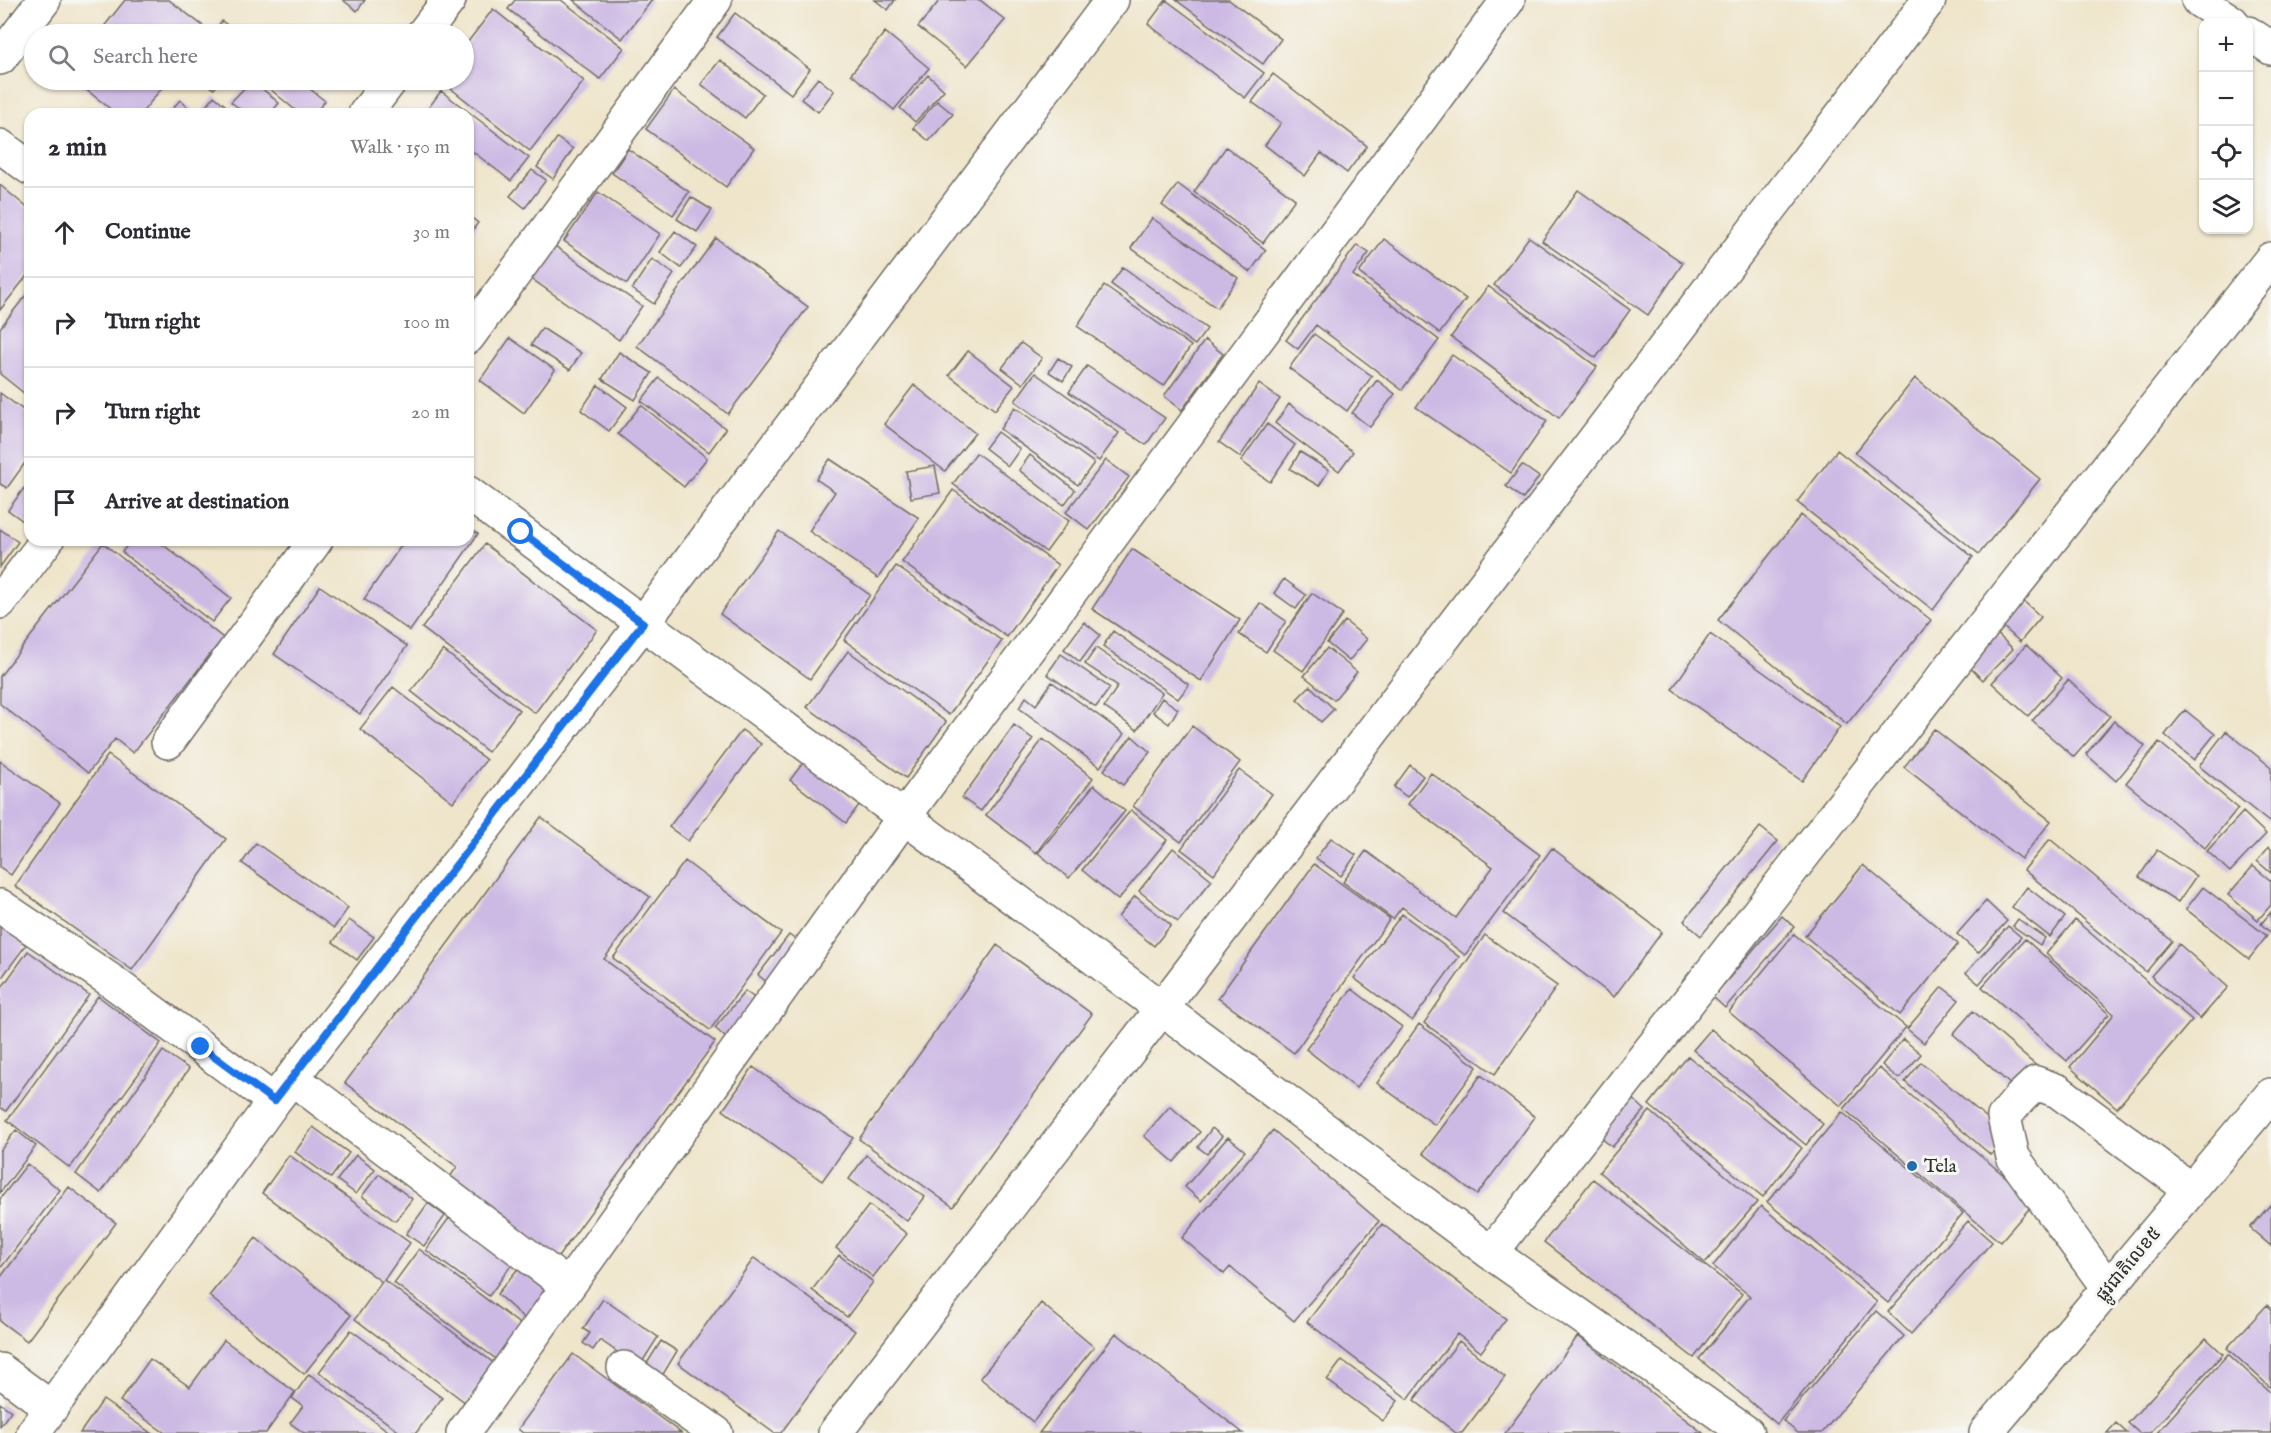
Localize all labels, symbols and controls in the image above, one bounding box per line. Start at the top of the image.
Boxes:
map controls [2199,18,2253,234]
button: + [2199,18,2253,72]
search box [24,24,474,90]
icon: search [45,41,78,74]
text: Search here [93,43,198,71]
button: − [2199,72,2253,126]
button: locate [2199,126,2253,180]
text: 2 min [48,131,107,164]
text: Walk · 150 m [350,135,450,160]
button: layers [2199,180,2253,234]
icon: ahead [48,216,81,249]
text: Continue [105,218,191,246]
text: 30 m [413,220,450,245]
icon: right [48,306,81,339]
text: Turn right [105,308,200,336]
text: 100 m [403,310,450,335]
icon: right [48,396,81,429]
text: Turn right [105,398,200,426]
text: 20 m [411,400,450,425]
icon: arrive [48,486,81,519]
text: Arrive at destination [105,488,289,516]
route start [507,518,533,544]
route end [187,1033,213,1059]
place label: Tela [1924,1156,1957,1179]
marker: Tela [1905,1159,1919,1173]
street label: ផ្លូវជាតិលេខ៥ [2091,1223,2169,1309]

